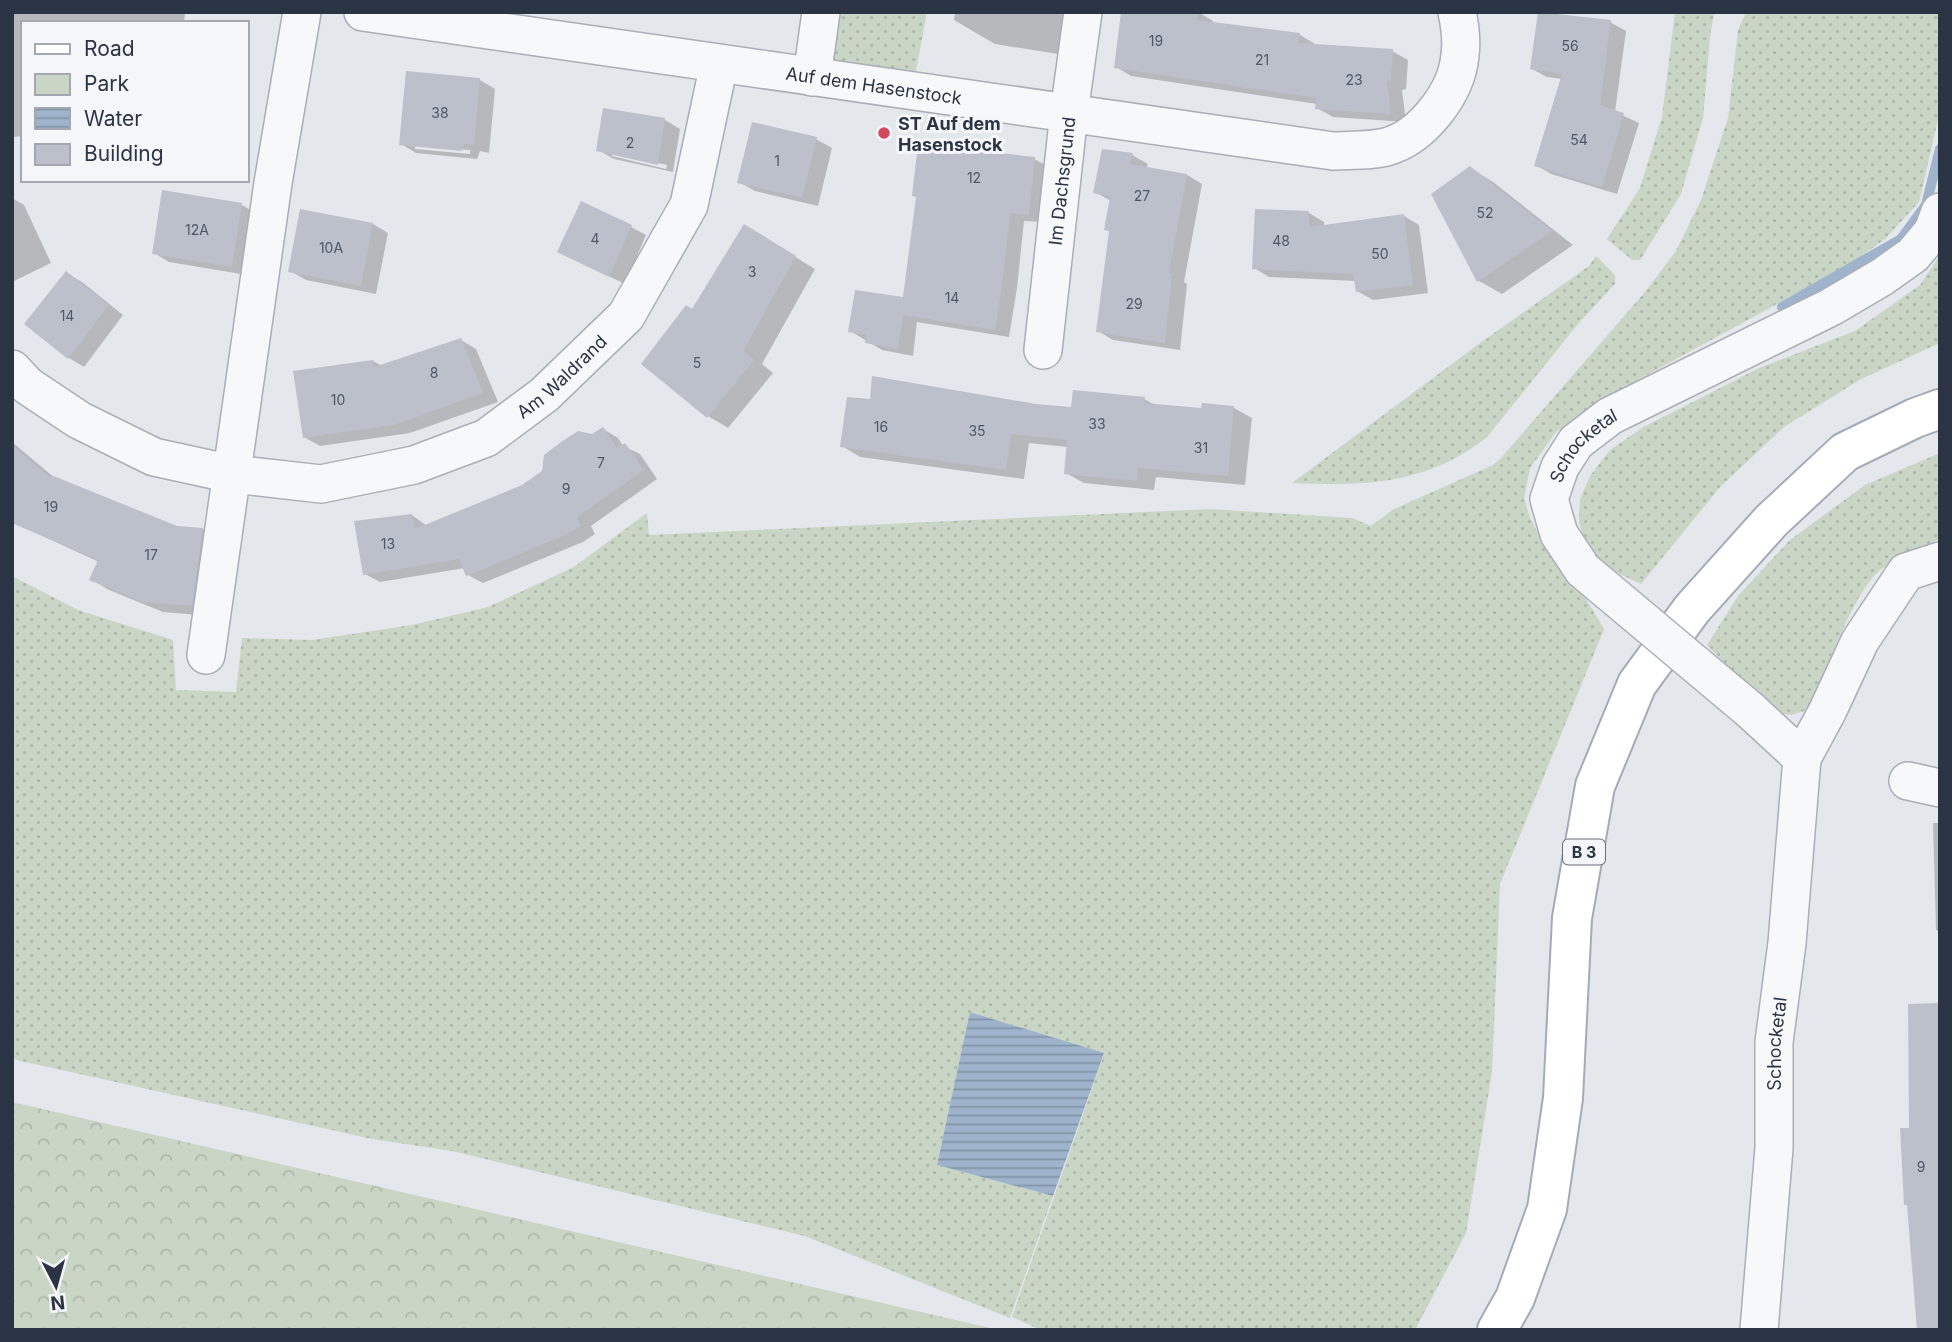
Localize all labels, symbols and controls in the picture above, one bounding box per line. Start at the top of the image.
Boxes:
legend [21,21,248,182]
house number: 19 [1149,32,1163,49]
text: Road [84,36,135,61]
house number: 56 [1561,37,1579,54]
house number: 21 [1255,51,1269,68]
street label: Auf dem Hasenstock [784,62,963,108]
text: Park [84,71,129,96]
house number: 23 [1345,71,1363,88]
house number: 38 [431,104,449,121]
text: Water [84,106,142,131]
place label: ST Auf dem Hasenstock [898,113,1003,155]
street label: Im Dachsgrund [1044,116,1079,246]
marker: ST Auf dem Hasenstock [876,125,892,141]
house number: 54 [1570,131,1588,148]
house number: 2 [626,134,634,151]
text: Building [84,141,164,166]
house number: 1 [774,152,780,169]
house number: 12 [967,169,981,186]
house number: 27 [1134,187,1150,204]
house number: 52 [1476,204,1494,221]
house number: 12A [185,221,209,238]
house number: 4 [590,230,600,247]
house number: 48 [1272,232,1290,249]
house number: 10A [319,239,343,256]
house number: 50 [1371,245,1389,262]
house number: 3 [748,263,756,280]
house number: 14 [945,289,959,306]
house number: 29 [1125,295,1143,312]
house number: 14 [60,307,74,324]
street label: Am Waldrand [512,330,611,422]
house number: 5 [693,354,701,371]
house number: 8 [430,364,438,381]
house number: 10 [331,391,345,408]
street label: Schocketal [1545,404,1620,485]
house number: 33 [1088,415,1106,432]
house number: 16 [874,418,888,435]
house number: 35 [968,422,986,439]
house number: 31 [1194,439,1208,456]
house number: 7 [597,454,605,471]
house number: 9 [562,480,570,497]
house number: 19 [44,498,58,515]
house number: 13 [381,535,395,552]
house number: 17 [144,546,158,563]
road number: B 3 [1563,839,1605,864]
street label: Schocketal [1764,996,1790,1091]
house number: 9 [1917,1158,1925,1175]
north arrow [21,1251,91,1321]
text: N [49,1290,66,1315]

